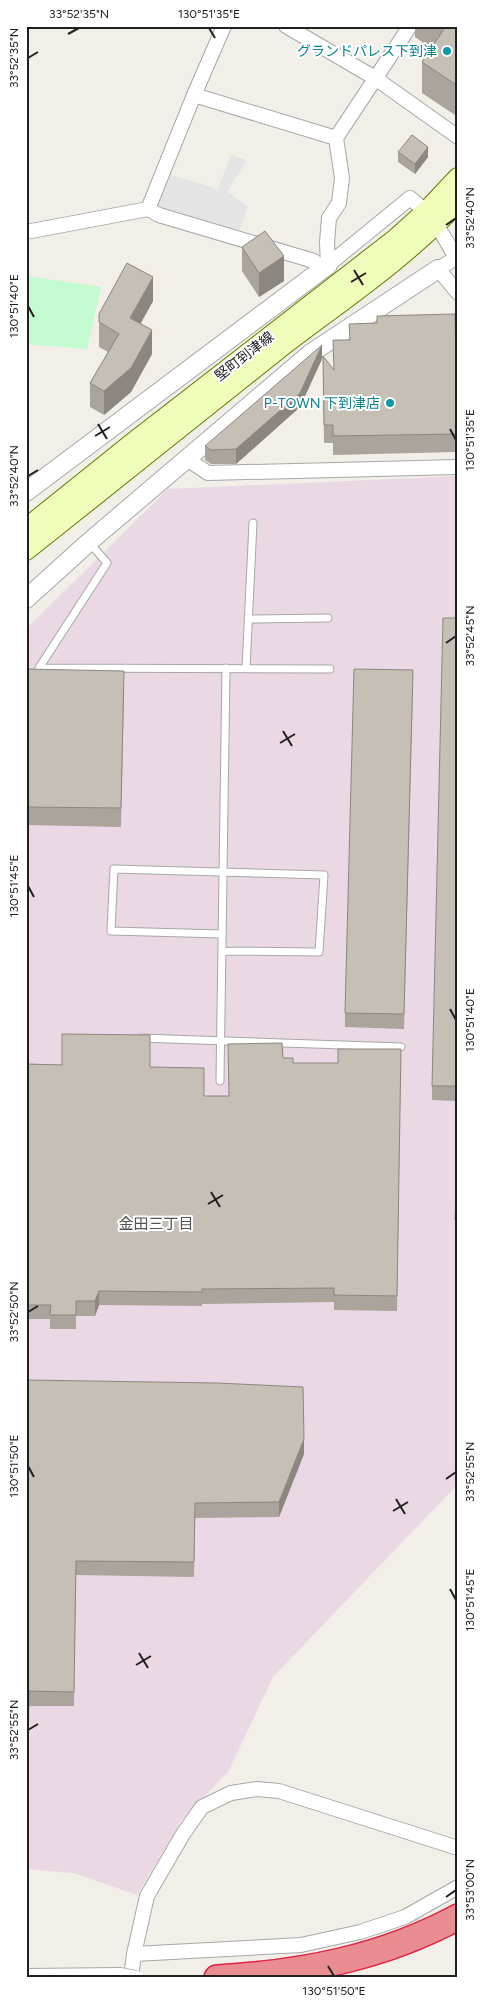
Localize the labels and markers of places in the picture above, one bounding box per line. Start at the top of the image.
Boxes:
place label: グランドパレス下到津 [297,43,437,60]
marker: グランドパレス下到津 [441,45,453,57]
place label: P-TOWN 下到津店 [264,395,380,412]
marker: P-TOWN 下到津店 [384,397,396,409]

